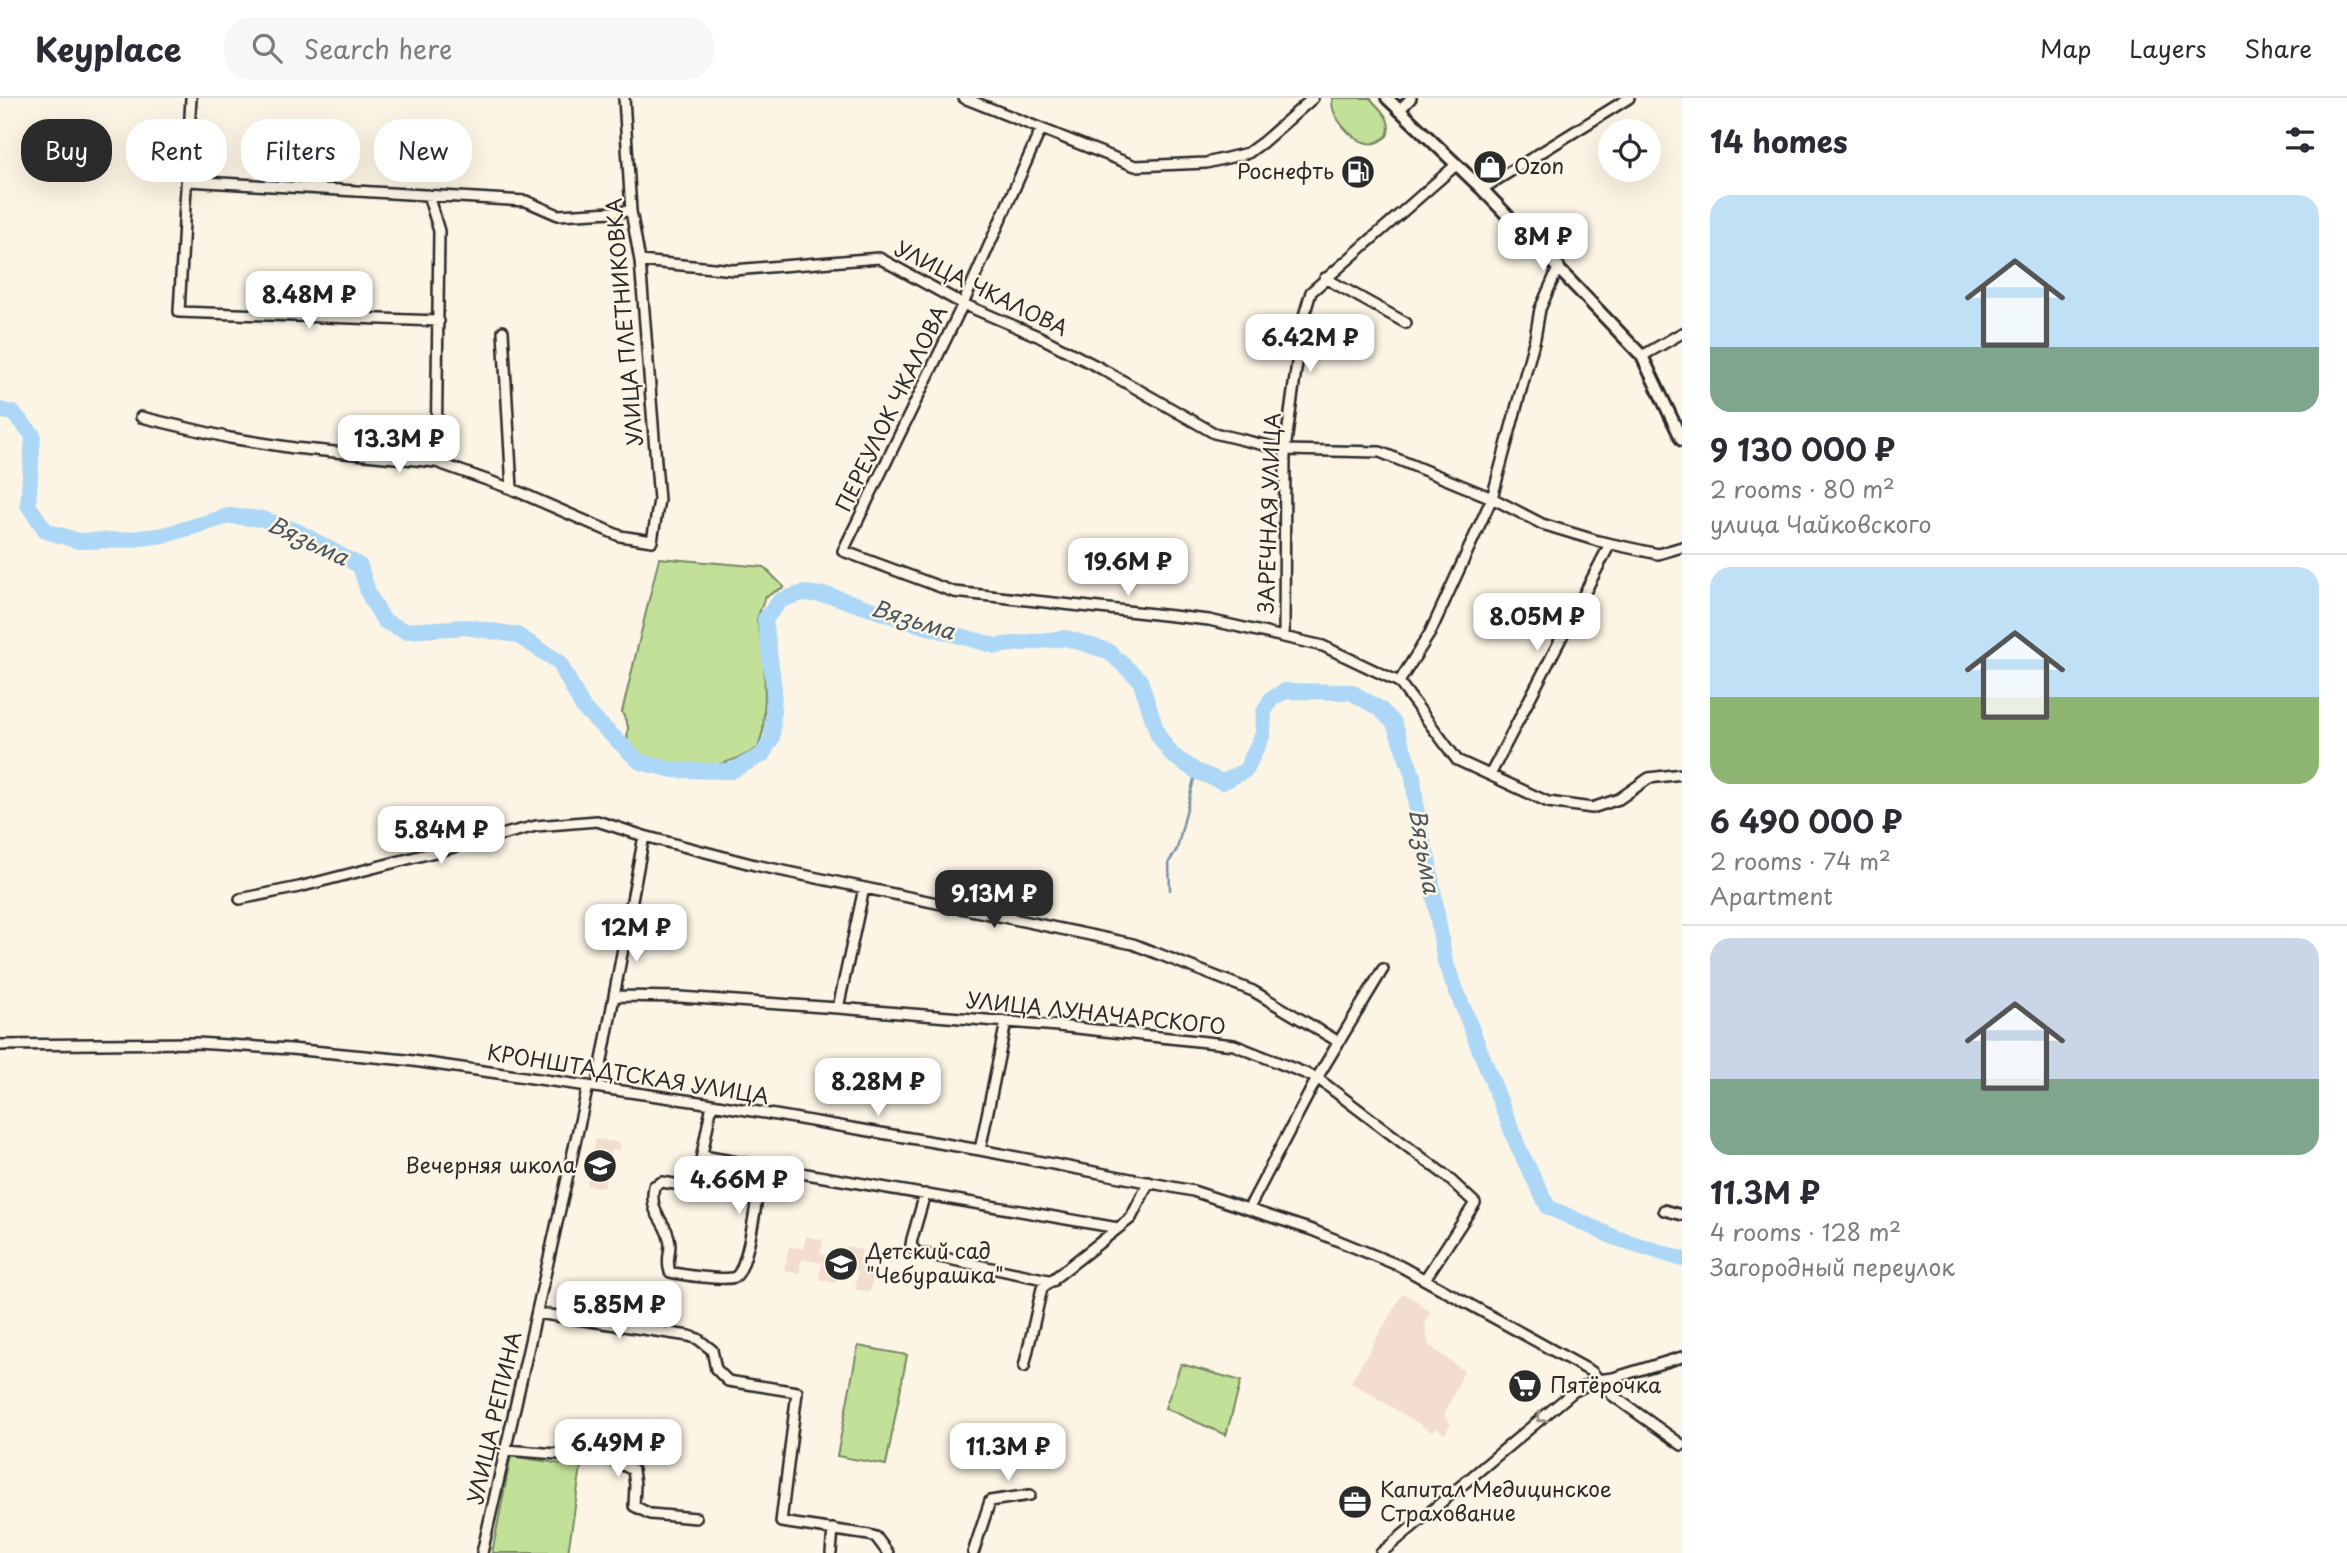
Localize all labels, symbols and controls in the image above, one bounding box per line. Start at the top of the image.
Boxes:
search box [224,17,714,80]
text: Keyplace [35,23,182,73]
icon: search [248,29,286,67]
text: Search here [304,29,452,68]
text: Map [2040,30,2091,66]
text: Layers [2129,30,2206,66]
text: Share [2244,30,2312,66]
text: 14 homes [1710,118,1848,163]
chip: Buy [21,119,112,182]
chip: Rent [126,119,227,182]
chip: Filters [241,119,360,182]
chip: New [374,119,472,182]
map controls [1598,119,1661,182]
button: locate [1598,119,1661,182]
icon: filters [2281,121,2319,159]
shop icon: Ozon [1471,148,1509,186]
place label: Ozon [1514,149,1564,181]
fuel station icon: Роснефть [1339,153,1377,191]
place label: Роснефть [1237,154,1334,186]
street label: УЛИЦА ПЛЕТНИКОВКА [596,197,650,448]
pin: 8M ₽ [1502,214,1584,273]
text: 8M ₽ [1514,218,1572,253]
street label: УЛИЦА ЧКАЛОВА [890,231,1074,343]
icon: home [1952,240,2078,366]
pin: 8.48M ₽ [244,272,374,331]
text: 8.48M ₽ [262,276,356,311]
street label: ПЕРЕУЛОК ЧКАЛОВА [826,300,954,517]
pin: 6.42M ₽ [1245,314,1375,374]
text: 6.42M ₽ [1261,319,1359,354]
street label: ЗАРЕЧНАЯ УЛИЦА [1249,412,1287,614]
pin: 13.3M ₽ [334,416,464,475]
text: 13.3M ₽ [354,420,444,455]
text: 9 130 000 ₽ [1710,426,1895,471]
text: 2 rooms · 80 m² [1710,471,1895,506]
water label: Вязьма [262,506,356,574]
text: улица Чайковского [1710,506,1931,541]
pin: 19.6M ₽ [1063,538,1193,598]
text: 19.6M ₽ [1084,543,1172,578]
water label: Вязьма [867,589,960,648]
pin: 8.05M ₽ [1472,594,1602,653]
text: 8.05M ₽ [1489,598,1585,633]
icon: home [1952,612,2078,738]
text: 6 490 000 ₽ [1710,798,1902,843]
water label: Вязьма [1401,805,1450,897]
pin: 5.84M ₽ [376,806,506,866]
text: 5.84M ₽ [394,811,488,846]
text: 2 rooms · 74 m² [1710,843,1891,878]
pin: 9.13M ₽ [929,870,1059,930]
text: 9.13M ₽ [951,875,1037,910]
text: Apartment [1710,878,1833,913]
pin: 12M ₽ [587,904,685,964]
text: 12M ₽ [601,909,671,944]
street label: УЛИЦА ЛУНАЧАРСКОГО [965,982,1228,1042]
icon: home [1952,983,2078,1109]
street label: КРОНШТАДТСКАЯ УЛИЦА [485,1035,772,1111]
pin: 8.28M ₽ [813,1058,943,1118]
text: 8.28M ₽ [831,1063,925,1098]
school or university icon: Вечерняя школа [581,1147,619,1185]
place label: Вечерняя школа [405,1148,576,1180]
pin: 4.66M ₽ [674,1156,804,1216]
text: 4.66M ₽ [690,1161,788,1196]
text: 11.3M ₽ [1710,1169,1820,1214]
text: 4 rooms · 128 m² [1710,1214,1901,1249]
place label: Детский сад "Чебурашка" [865,1234,1004,1290]
school or university icon: Детский сад "Чебурашка" [822,1245,860,1283]
text: Загородный переулок [1710,1249,1955,1284]
pin: 5.85M ₽ [554,1282,684,1341]
text: 5.85M ₽ [572,1286,666,1321]
street label: УЛИЦА РЕПИНА [458,1328,529,1507]
supermarket icon: Пятёрочка [1506,1367,1544,1405]
place label: Пятёрочка [1550,1368,1662,1400]
one-way arrow [1537,1410,1550,1422]
pin: 6.49M ₽ [553,1420,683,1479]
text: 6.49M ₽ [571,1424,665,1459]
pin: 11.3M ₽ [943,1424,1073,1483]
text: 11.3M ₽ [966,1428,1050,1463]
place label: Капитал Медицинское Страхование [1380,1472,1612,1528]
office icon: Капитал Медицинское Страхование [1336,1483,1374,1521]

